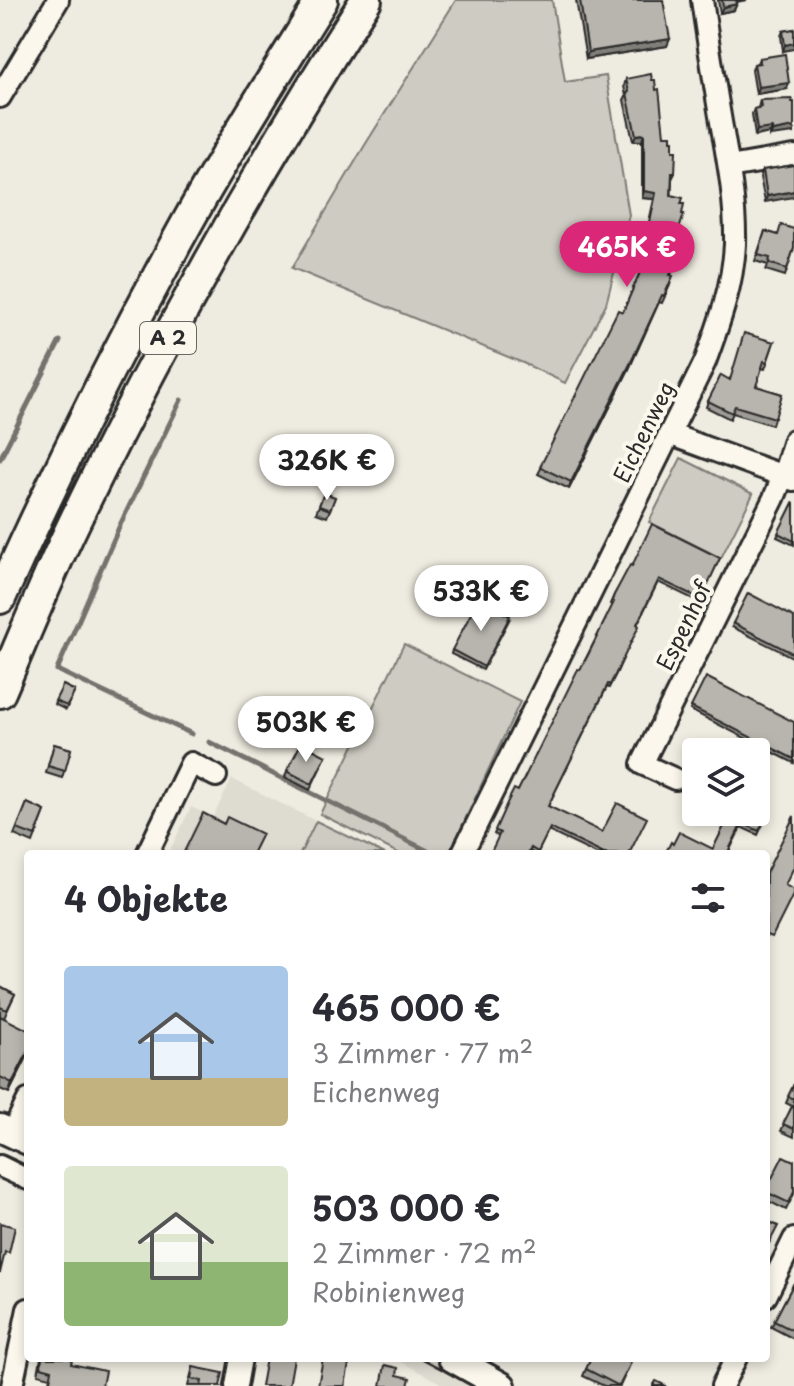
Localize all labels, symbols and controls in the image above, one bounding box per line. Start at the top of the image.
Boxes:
pin: 465K € [562,221,692,289]
text: 465K € [578,227,676,266]
road number: A 2 [140,322,196,354]
street label: Eichenweg [604,375,681,488]
pin: 326K € [262,434,392,502]
text: 326K € [277,440,377,479]
pin: 533K € [416,565,546,633]
text: 533K € [432,571,530,610]
street label: Espenhof [647,574,719,675]
pin: 503K € [241,696,371,764]
text: 503K € [256,702,356,741]
map controls [682,738,770,826]
button: layers [682,738,770,826]
text: 4 Objekte [64,872,228,924]
icon: filters [686,876,730,920]
text: 465 000 € [312,981,501,1033]
icon: home [128,998,224,1094]
text: 3 Zimmer · 77 m² [312,1033,533,1072]
text: Eichenweg [312,1072,441,1111]
text: 503 000 € [312,1181,501,1233]
icon: home [128,1198,224,1294]
text: 2 Zimmer · 72 m² [312,1233,537,1272]
text: Robinienweg [312,1272,466,1311]

